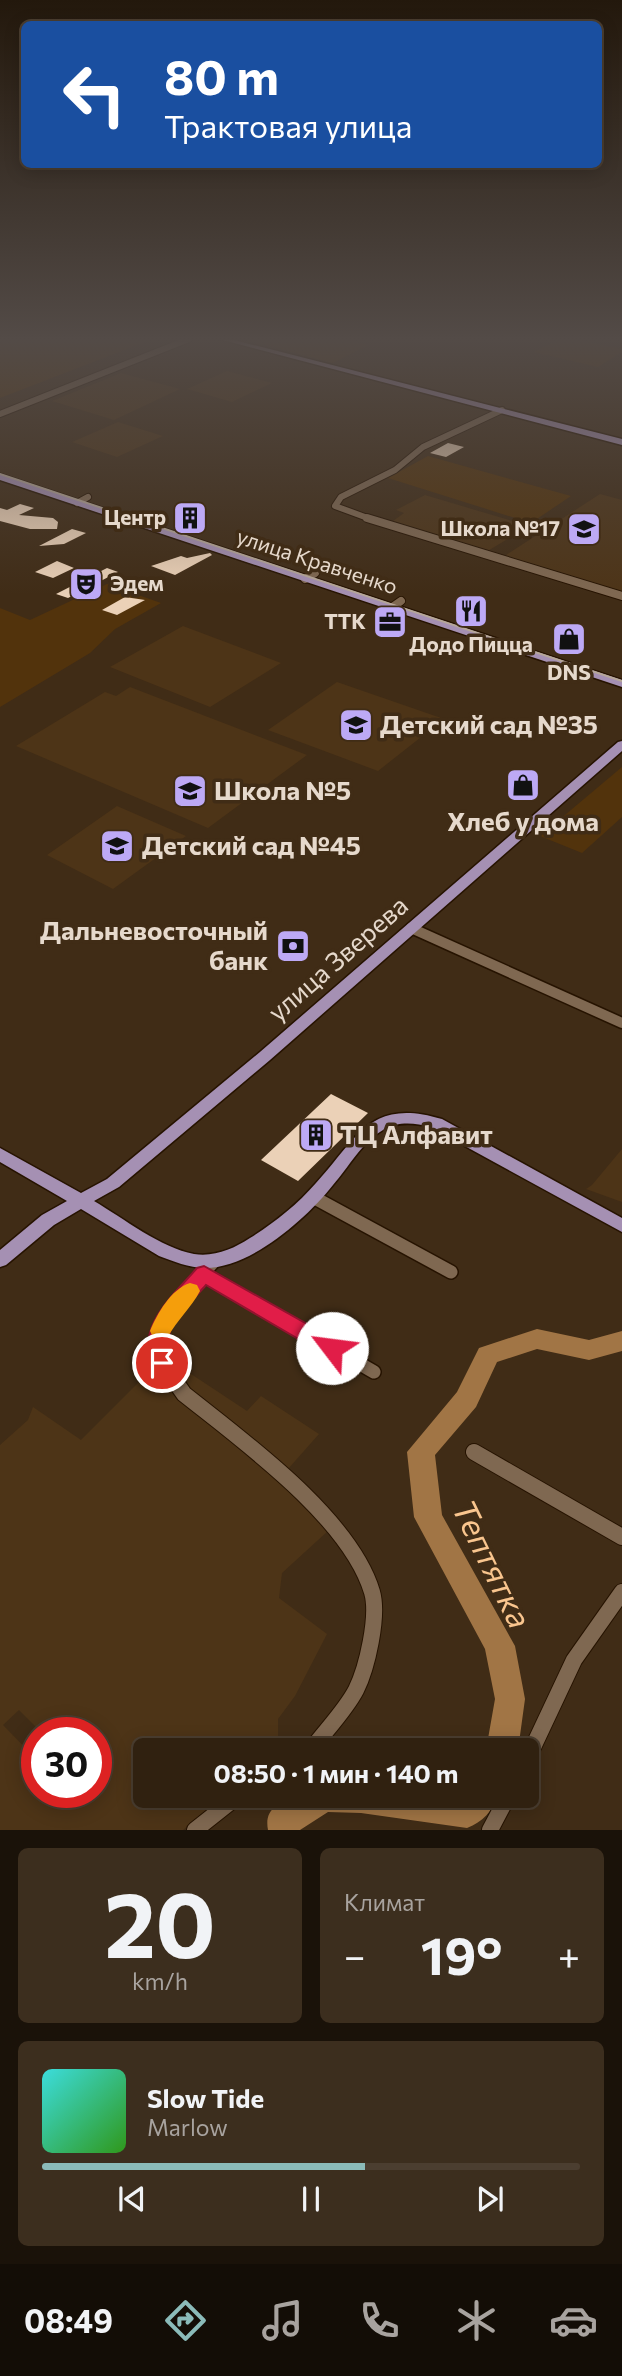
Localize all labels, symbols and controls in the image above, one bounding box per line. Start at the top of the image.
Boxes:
text: 80 m [164,45,279,105]
icon: left [49,49,140,140]
text: Трактовая улица [164,105,412,145]
building icon: Центр [171,499,209,537]
place label: Центр [104,504,166,529]
school or university icon: Школа №17 [565,510,603,548]
place label: Школа №17 [441,515,560,540]
street label: улица Кравченко [234,523,401,598]
theatre icon: Эдем [67,565,105,603]
place label: Эдем [110,570,164,595]
restaurant icon: Додо Пицца [452,592,490,630]
office icon: ТТК [371,603,409,641]
place label: ТТК [324,608,366,633]
shop icon: DNS [550,620,588,658]
place label: Додо Пицца [409,631,533,656]
place label: DNS [547,659,591,684]
school or university icon: Детский сад №35 [337,706,375,744]
place label: Детский сад №35 [380,708,598,739]
shop icon: Хлеб у дома [504,766,542,804]
school or university icon: Школа №5 [171,772,209,810]
place label: Школа №5 [214,774,351,805]
place label: Хлеб у дома [447,805,599,836]
school or university icon: Детский сад №45 [98,827,136,865]
place label: Детский сад №45 [142,829,361,860]
street label: улица Зверева [261,889,413,1027]
place label: Дальневосточный банк [40,914,268,975]
bank icon: Дальневосточный банк [274,927,312,965]
building icon: ТЦ Алфавит [297,1116,335,1154]
place label: ТЦ Алфавит [340,1118,493,1149]
position arrow [295,1311,369,1385]
pin [132,1333,192,1393]
icon: arrive [143,1344,181,1382]
water label: Тептятка [445,1492,542,1634]
speed limit sign: 30 [21,1717,112,1808]
text: 08:50 · 1 мин · 140 m [213,1757,459,1788]
text: 20 [104,1865,216,1977]
text: Климат [344,1888,425,1916]
text: 19° [421,1922,502,1986]
text: − [344,1931,366,1978]
text: + [558,1931,580,1978]
text: km/h [132,1967,188,1995]
text: Slow Tide [147,2082,264,2113]
text: Marlow [147,2113,228,2141]
icon: previous [113,2180,151,2218]
icon: pause [292,2180,330,2218]
icon: next [471,2180,509,2218]
icon: directions [161,2296,210,2345]
icon: music [258,2296,307,2345]
icon: phone [355,2296,404,2345]
icon: climate [452,2296,501,2345]
icon: car [549,2296,598,2345]
text: 08:49 [24,2300,113,2340]

